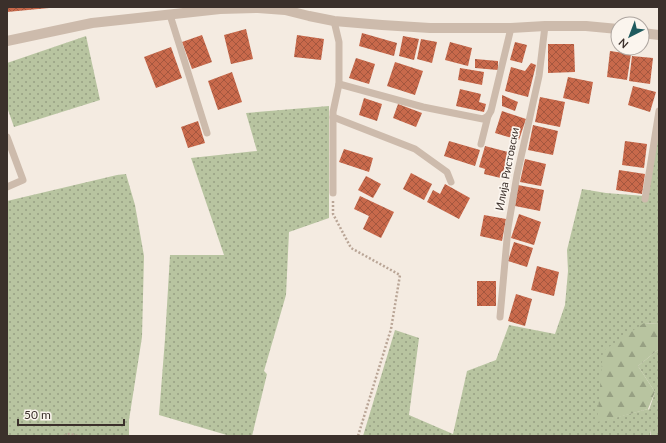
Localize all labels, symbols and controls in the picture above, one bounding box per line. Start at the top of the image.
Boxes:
north arrow [610,16,650,56]
text: N [615,36,630,51]
street label: Илија Ристовски [492,126,521,212]
scale bar [18,401,124,427]
text: 50 m [24,407,51,422]

